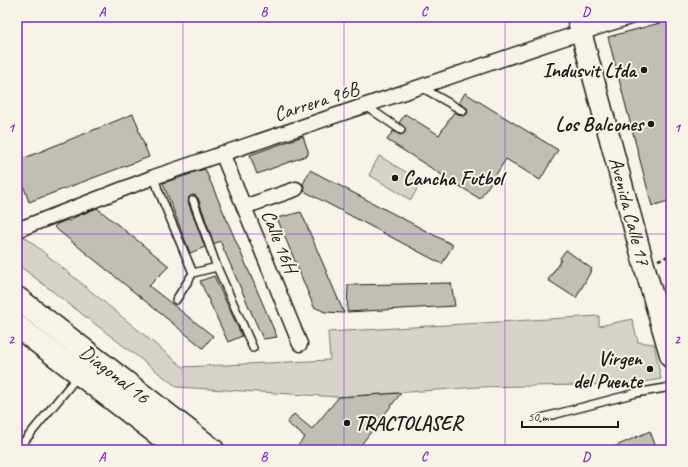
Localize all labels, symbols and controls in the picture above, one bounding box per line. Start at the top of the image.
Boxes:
text: A [99,4,107,20]
text: B [261,4,269,20]
text: C [421,4,429,20]
text: D [582,4,591,20]
place label: Indusvit Ltda [543,58,638,83]
marker: Indusvit Ltda [639,65,649,75]
street label: Carrera 96B [271,76,363,127]
place label: Los Balcones [555,112,645,137]
marker: Los Balcones [646,119,656,129]
text: 1 [8,120,16,136]
text: 1 [674,120,682,136]
street label: Avenida Calle 17 [603,154,656,269]
place label: Cancha Futbol [403,166,506,191]
marker: Cancha Futbol [390,173,400,183]
street label: Calle 16H [256,206,305,280]
text: 2 [8,332,15,348]
text: 2 [674,332,681,348]
street label: Diagonal 16 [75,339,155,410]
place label: Virgen del Puente [573,346,644,394]
marker: Virgen del Puente [645,364,655,374]
scale bar [522,403,618,429]
text: 50 m [528,409,550,425]
place label: TRACTOLASER [355,411,465,436]
marker: TRACTOLASER [342,418,352,428]
text: A [99,449,107,465]
text: B [261,449,269,465]
text: C [421,449,429,465]
text: D [582,449,591,465]

